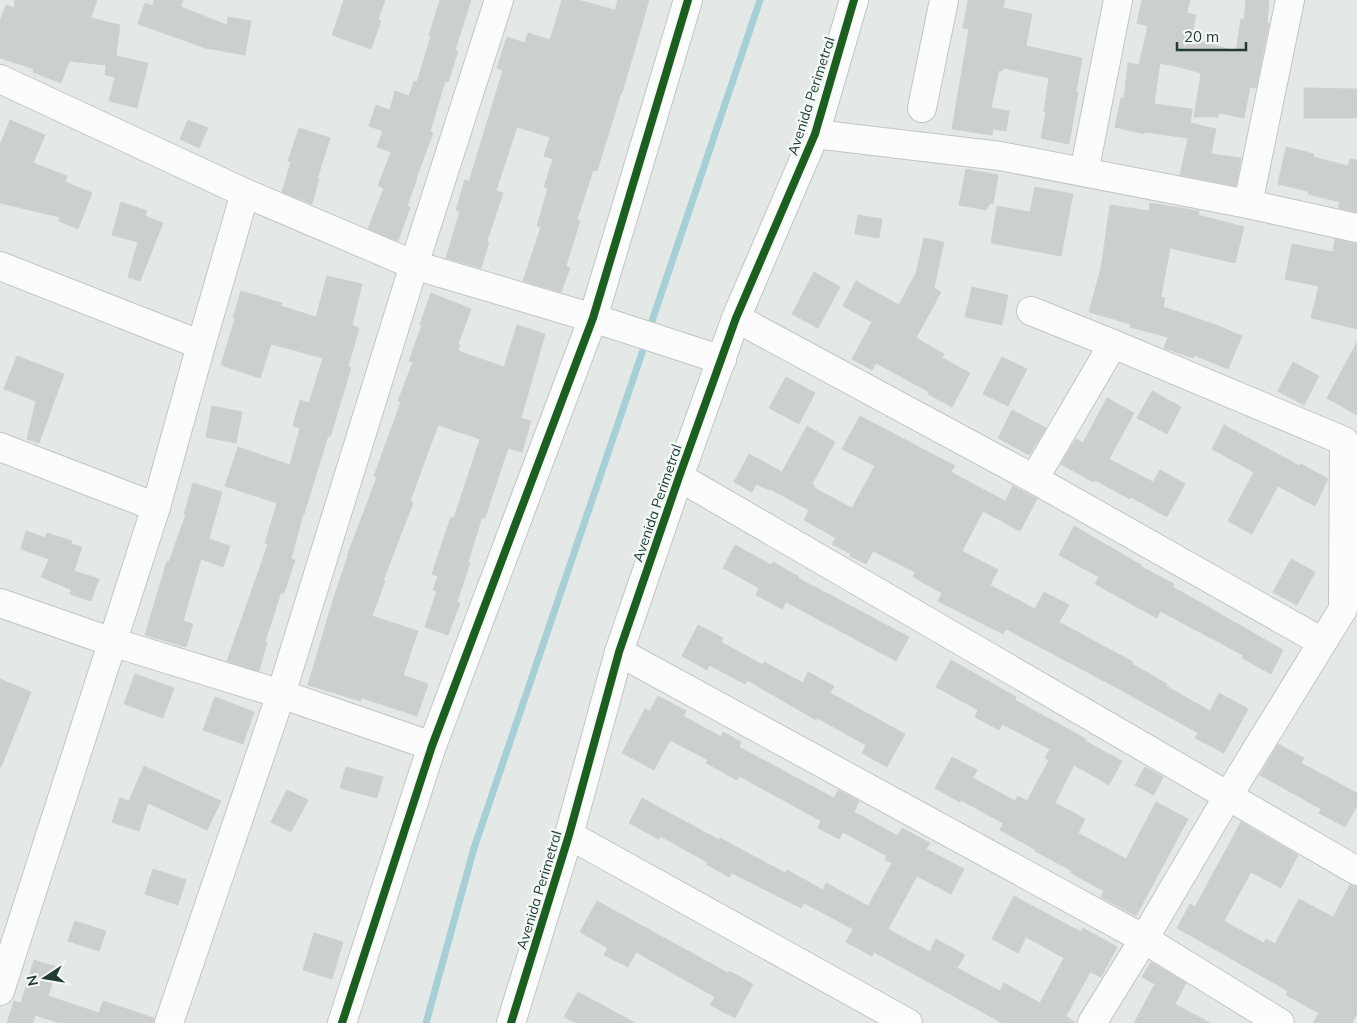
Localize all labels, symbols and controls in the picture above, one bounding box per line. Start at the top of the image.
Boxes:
scale bar [1177,20,1246,52]
text: 20 m [1184,27,1219,46]
street label: Avenida Perimetral [783,35,839,157]
street label: Avenida Perimetral [628,442,686,564]
street label: Avenida Perimetral [512,828,566,952]
north arrow [20,953,70,1003]
text: N [22,974,42,988]

